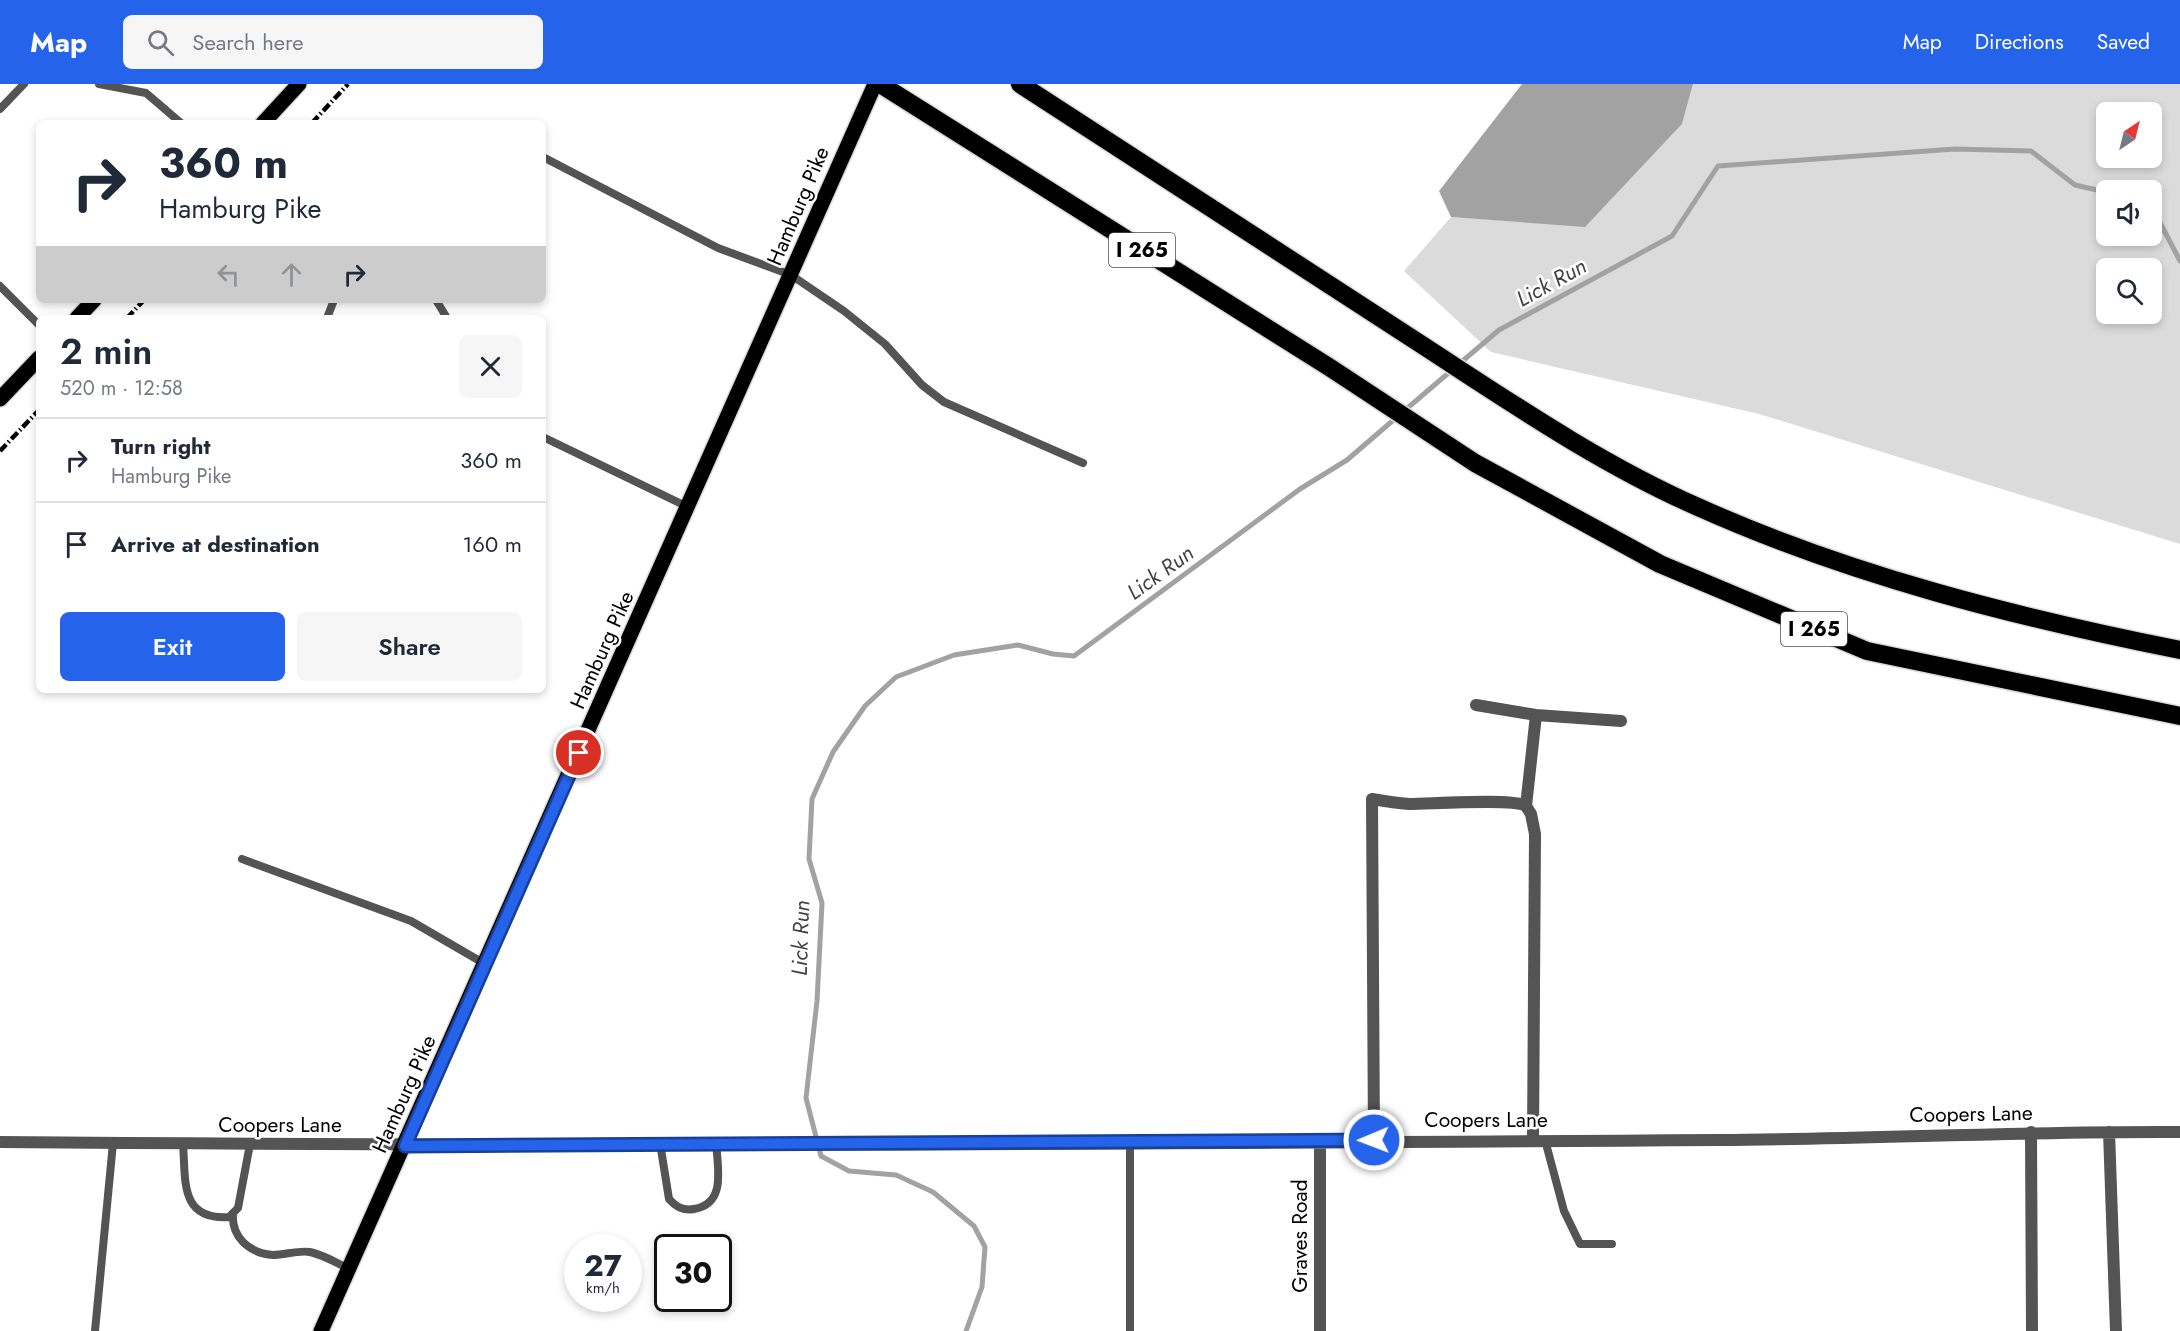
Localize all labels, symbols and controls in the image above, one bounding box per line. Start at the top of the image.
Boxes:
search box [123,15,543,69]
text: Map [30,22,87,63]
icon: search [144,26,177,59]
text: Search here [192,26,304,58]
text: Map [1903,27,1942,57]
text: Directions [1975,27,2064,57]
text: Saved [2097,27,2150,57]
north arrow [2096,102,2162,168]
map controls [2096,102,2162,324]
text: 360 m [159,133,288,194]
street label: Hamburg Pike [760,142,837,270]
icon: right [60,144,138,222]
button: sound [2096,180,2162,246]
text: Hamburg Pike [159,189,321,228]
road number: I 265 [1109,233,1175,267]
water label: Lick Run [1510,250,1592,314]
icon: left [212,258,245,291]
icon: ahead [275,258,308,291]
icon: right [338,258,371,291]
button: search [2096,258,2162,324]
text: 2 min [60,325,152,377]
button: close [459,335,522,398]
text: 520 m · 12:58 [60,374,183,403]
text: Turn right [111,430,211,462]
icon: right [60,444,93,477]
text: 360 m [460,444,522,476]
text: Hamburg Pike [111,462,231,491]
icon: arrive [60,528,93,561]
text: Arrive at destination [111,528,320,560]
text: 160 m [462,528,522,560]
water label: Lick Run [1120,537,1200,607]
street label: Hamburg Pike [563,586,641,714]
button: Exit [60,612,285,681]
button: Share [297,612,522,681]
road number: I 265 [1781,612,1847,646]
pin [553,727,604,778]
icon: arrive [562,736,595,769]
water label: Lick Run [783,900,817,976]
street label: Hamburg Pike [365,1030,443,1158]
street label: Coopers Lane [1909,1098,2033,1130]
street label: Coopers Lane [1424,1105,1548,1135]
position arrow [1342,1108,1406,1172]
street label: Coopers Lane [218,1110,342,1140]
street label: Graves Road [1285,1179,1315,1293]
speed limit sign: 30 [654,1234,732,1312]
text: 27 [584,1244,622,1287]
text: km/h [586,1277,620,1299]

